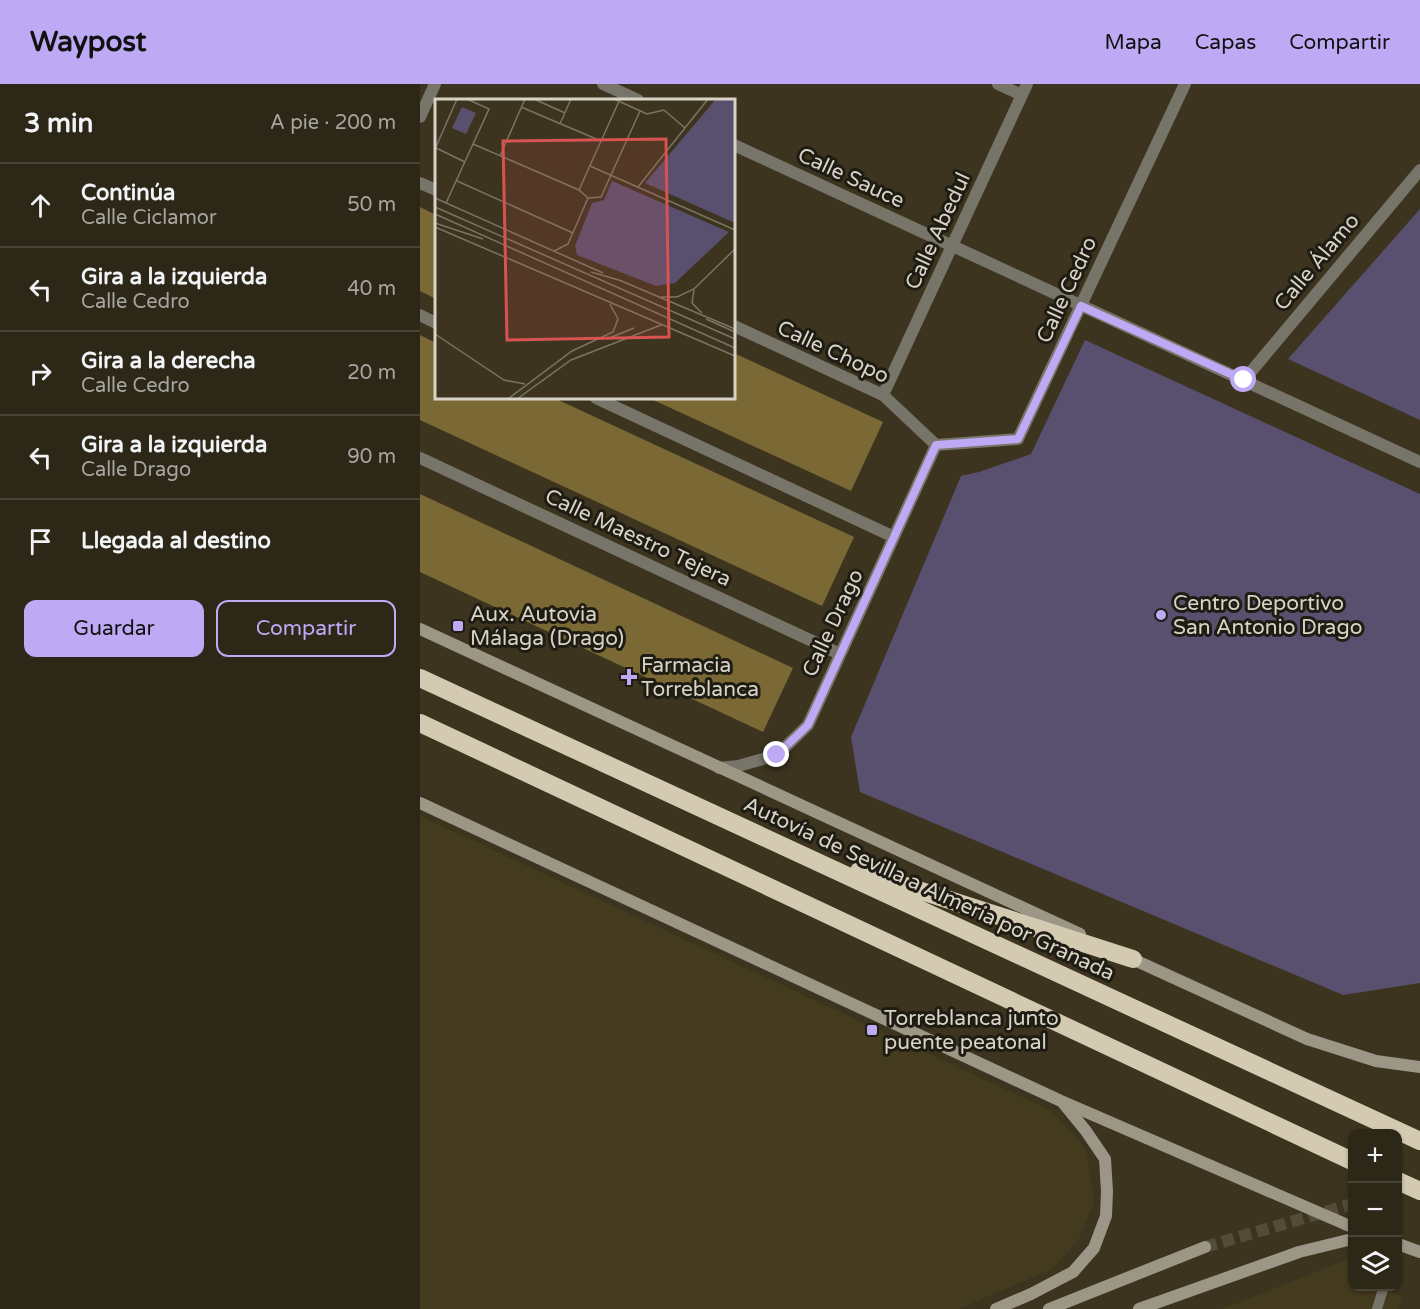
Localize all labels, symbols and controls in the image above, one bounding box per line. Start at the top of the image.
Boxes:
text: Waypost [30,25,146,59]
text: Mapa [1105,30,1162,55]
text: Capas [1195,30,1256,55]
text: Compartir [1289,30,1390,55]
inset map [435,99,735,399]
text: 3 min [24,108,93,139]
text: A pie · 200 m [270,111,396,135]
street label: Calle Sauce [794,142,908,214]
street label: Calle Abedul [900,169,976,293]
text: Continúa [81,180,175,206]
icon: ahead [24,189,57,222]
text: 50 m [347,193,396,217]
text: Calle Ciclamor [81,206,217,230]
street label: Calle Álamo [1269,208,1365,316]
street label: Calle Cedro [1032,233,1102,347]
text: Gira a la izquierda [81,264,267,290]
icon: left [24,273,57,306]
text: 40 m [347,277,396,301]
text: Calle Cedro [81,290,190,314]
street label: Calle Chopo [773,315,893,389]
text: Gira a la derecha [81,348,256,374]
icon: right [24,357,57,390]
text: 20 m [347,361,396,385]
route start [1230,366,1256,392]
text: Calle Cedro [81,374,190,398]
text: Gira a la izquierda [81,432,267,458]
icon: left [24,441,57,474]
text: 90 m [347,445,396,469]
text: Calle Drago [81,458,191,482]
street label: Calle Maestro Tejera [541,484,735,592]
icon: arrive [24,525,57,558]
text: Llegada al destino [81,528,271,554]
street label: Calle Drago [797,565,869,681]
place label: Centro Deportivo San Antonio Drago [1173,591,1362,640]
button: Guardar [24,600,204,657]
button: Compartir [216,600,396,657]
place label: Aux. Autovia Málaga (Drago) [470,602,624,651]
marker: Centro Deportivo San Antonio Drago [1154,608,1168,622]
marker: Aux. Autovia Málaga (Drago) [451,619,465,633]
place label: Farmacia Torreblanca [641,653,759,702]
marker: Farmacia Torreblanca [622,670,636,684]
route end [763,741,789,767]
street label: Autovía de Sevilla a Almería por Granada [740,792,1118,986]
place label: Torreblanca junto puente peatonal [884,1006,1059,1055]
marker: Torreblanca junto puente peatonal [865,1023,879,1037]
map controls [1348,1129,1402,1291]
button: + [1348,1129,1402,1183]
button: − [1348,1183,1402,1237]
button: layers [1348,1237,1402,1291]

